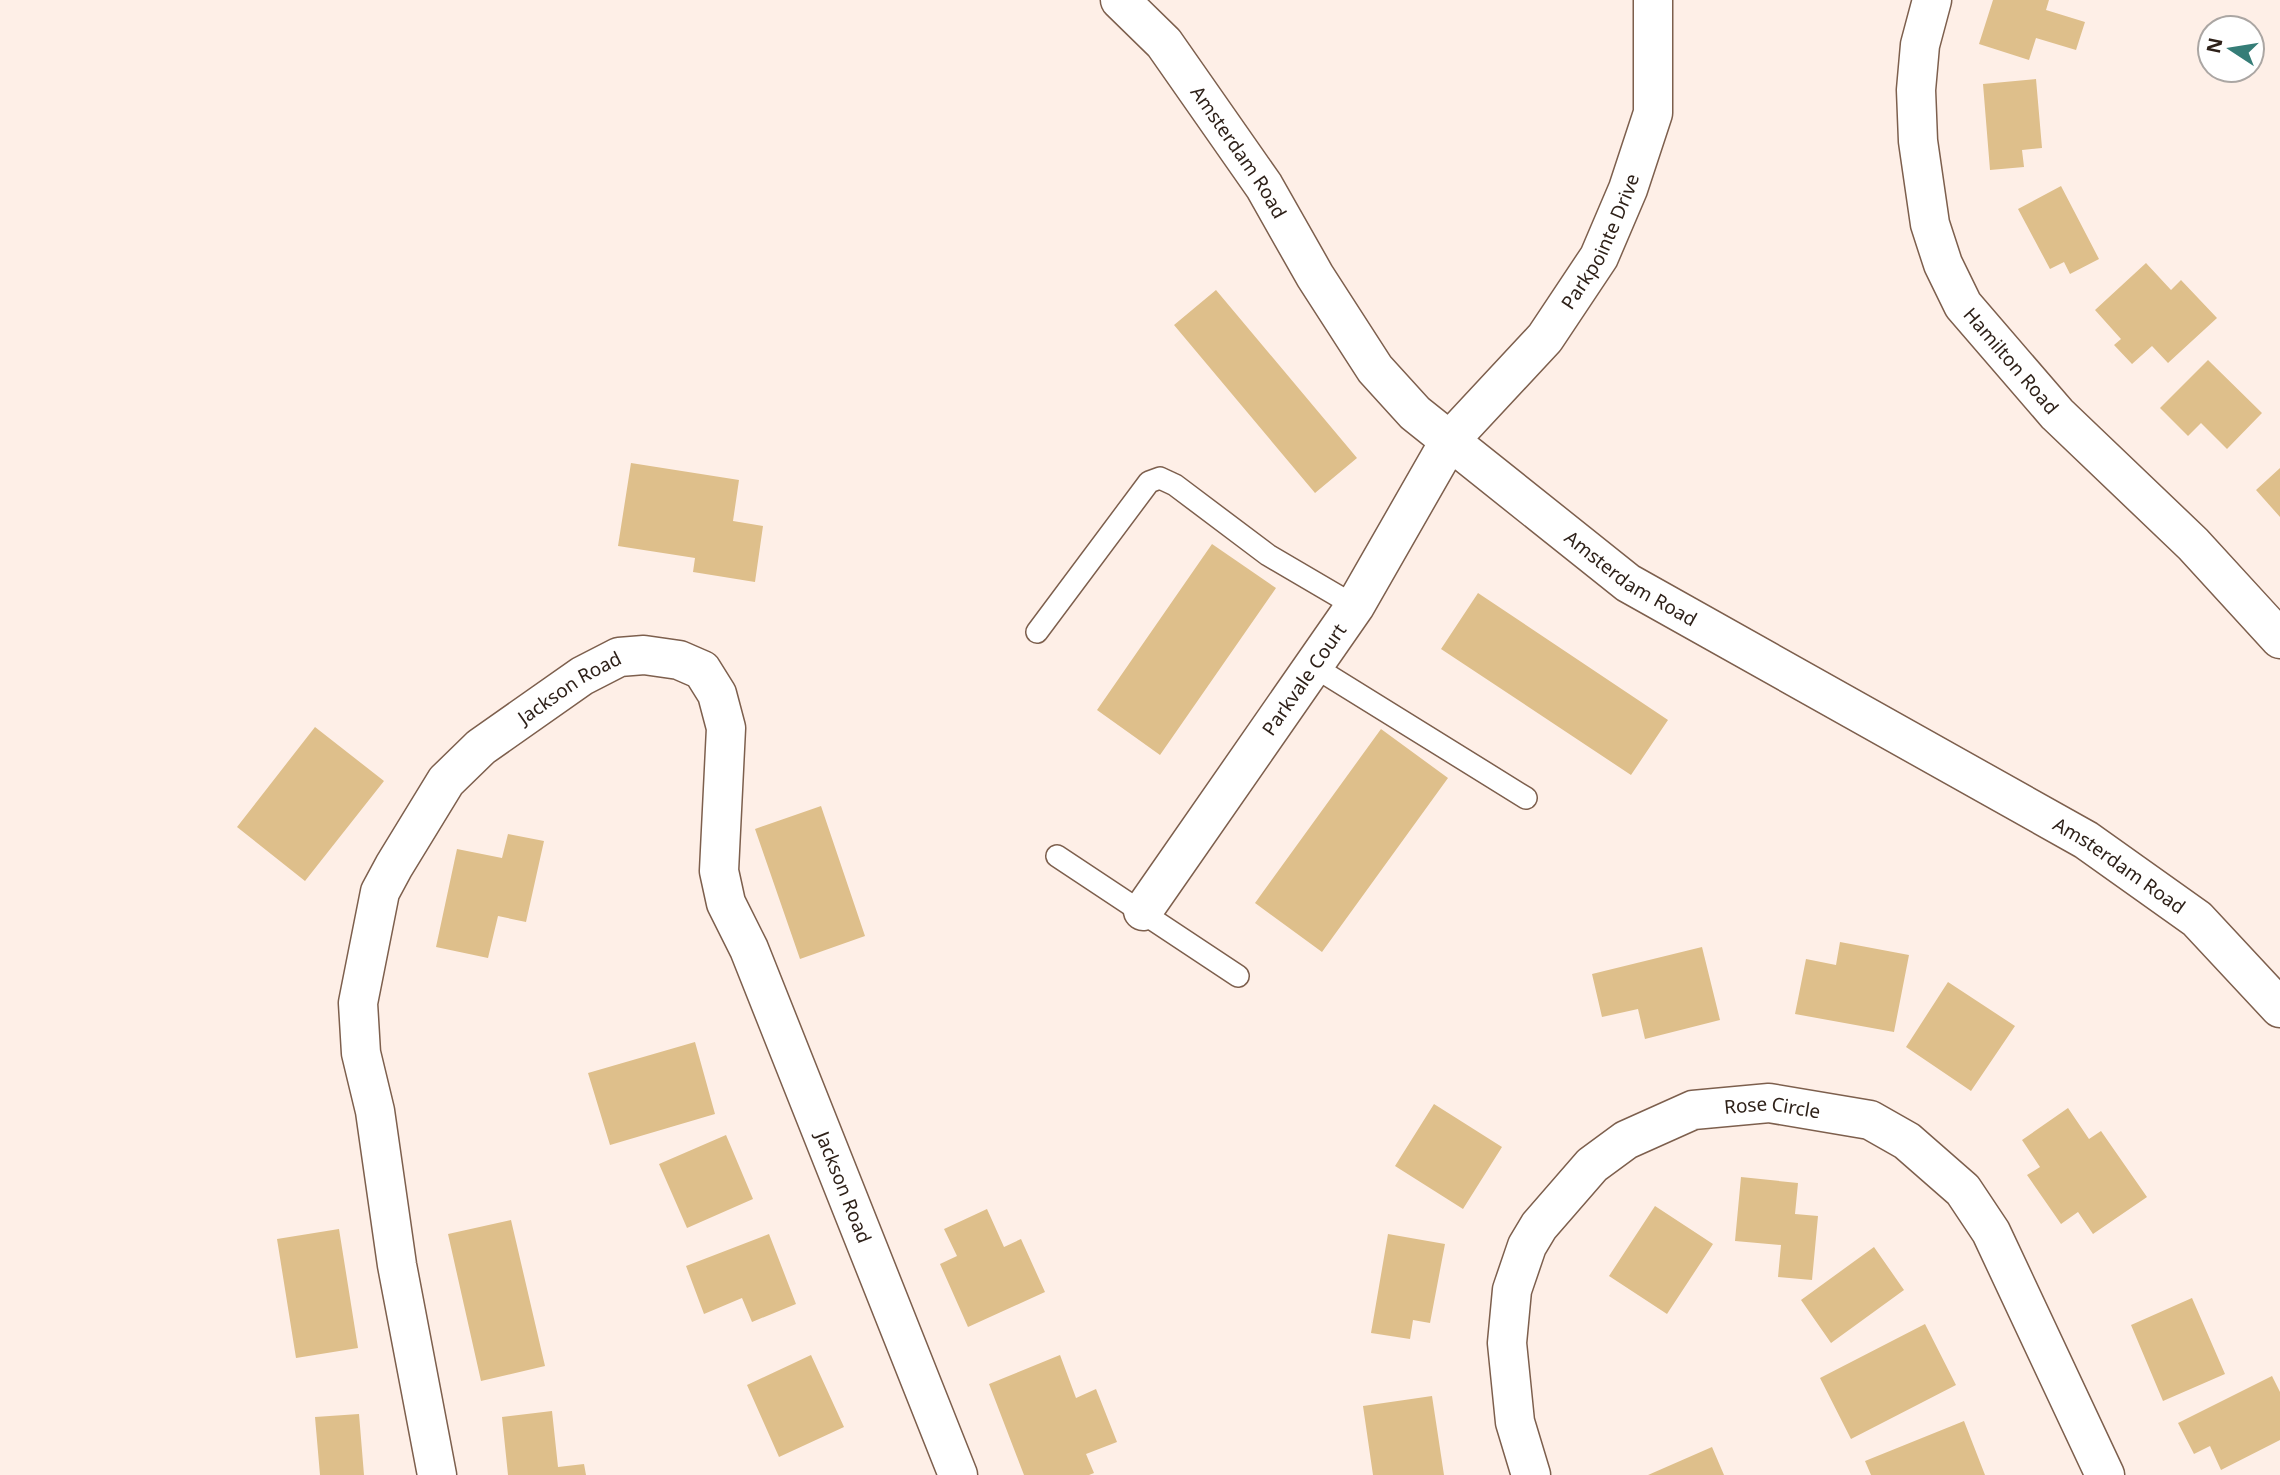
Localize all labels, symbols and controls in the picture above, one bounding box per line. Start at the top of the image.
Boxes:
north arrow [2196,14,2266,84]
text: N [2200,35,2229,56]
street label: Amsterdam Road [1185,81,1293,223]
street label: Parkpointe Drive [1555,170,1645,314]
street label: Hamilton Road [1958,302,2064,420]
street label: Amsterdam Road [1559,524,1702,632]
street label: Parkvale Court [1256,618,1352,741]
street label: Jackson Road [511,645,626,731]
street label: Amsterdam Road [2048,811,2191,920]
street label: Rose Circle [1723,1090,1823,1124]
street label: Jackson Road [809,1126,878,1247]

